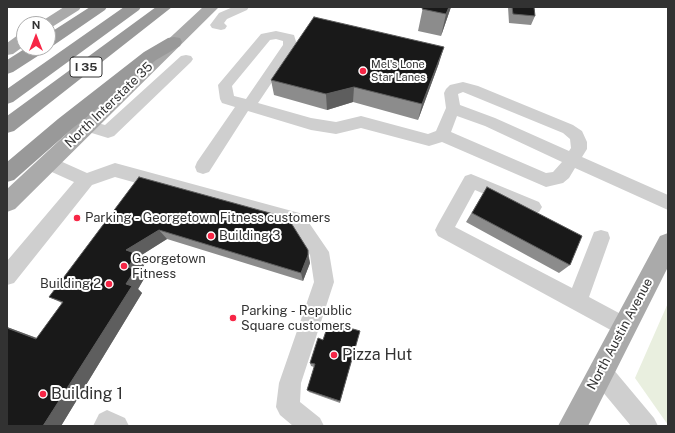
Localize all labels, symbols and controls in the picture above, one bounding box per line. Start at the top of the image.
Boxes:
north arrow [16,16,56,56]
text: N [32,19,40,31]
road number: I 35 [70,57,102,77]
place label: Mel's Lone Star Lanes [371,58,426,84]
street label: North Interstate 35 [62,59,156,151]
marker: Mel's Lone Star Lanes [358,66,368,76]
place label: Parking - Georgetown Fitness customers [85,210,330,226]
marker: Parking - Georgetown Fitness customers [72,213,82,223]
place label: Building 3 [219,228,280,244]
marker: Building 3 [206,231,216,241]
place label: Georgetown Fitness [132,251,206,282]
marker: Georgetown Fitness [119,261,129,271]
street label: North Austin Avenue [584,275,656,393]
place label: Building 2 [40,276,101,292]
marker: Building 2 [104,279,114,289]
place label: Parking - Republic Square customers [241,303,352,334]
marker: Parking - Republic Square customers [228,313,238,323]
place label: Pizza Hut [342,345,412,365]
marker: Pizza Hut [329,350,339,360]
place label: Building 1 [51,384,123,404]
marker: Building 1 [38,389,48,399]

